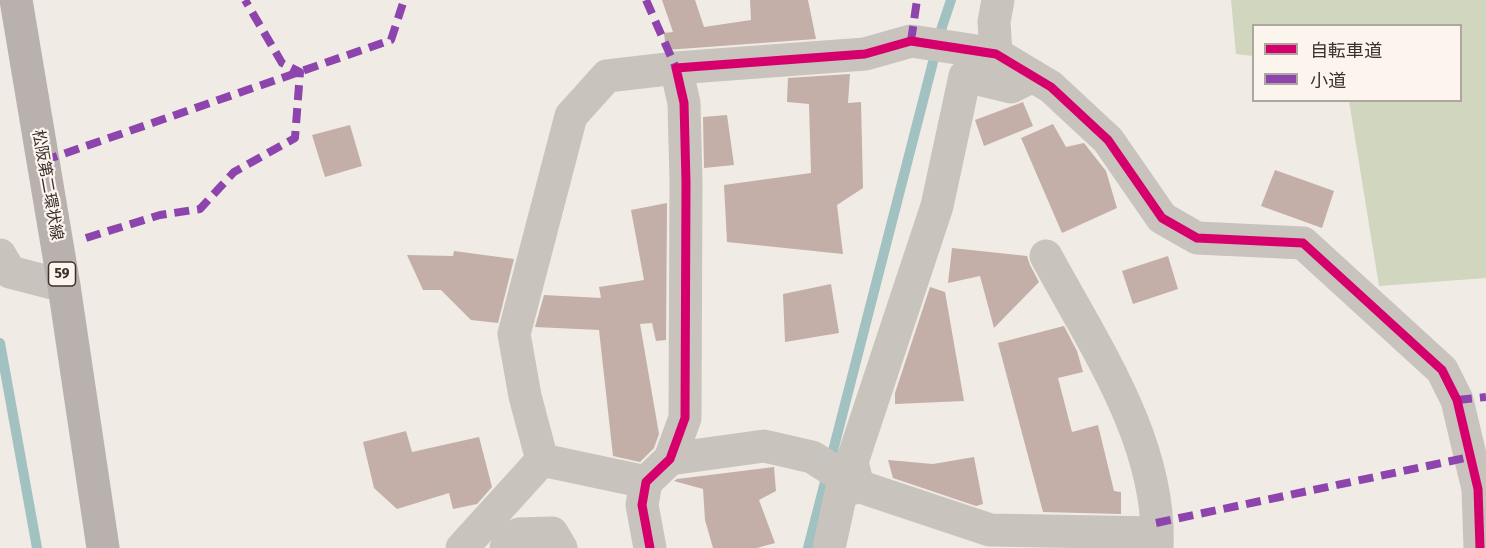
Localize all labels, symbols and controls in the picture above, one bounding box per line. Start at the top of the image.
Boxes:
legend [1252,24,1462,102]
text: 自転車道 [1310,40,1382,62]
text: 小道 [1310,70,1346,92]
street label: 松阪第二環状線 [28,128,66,242]
road number: 59 [48,262,76,286]

